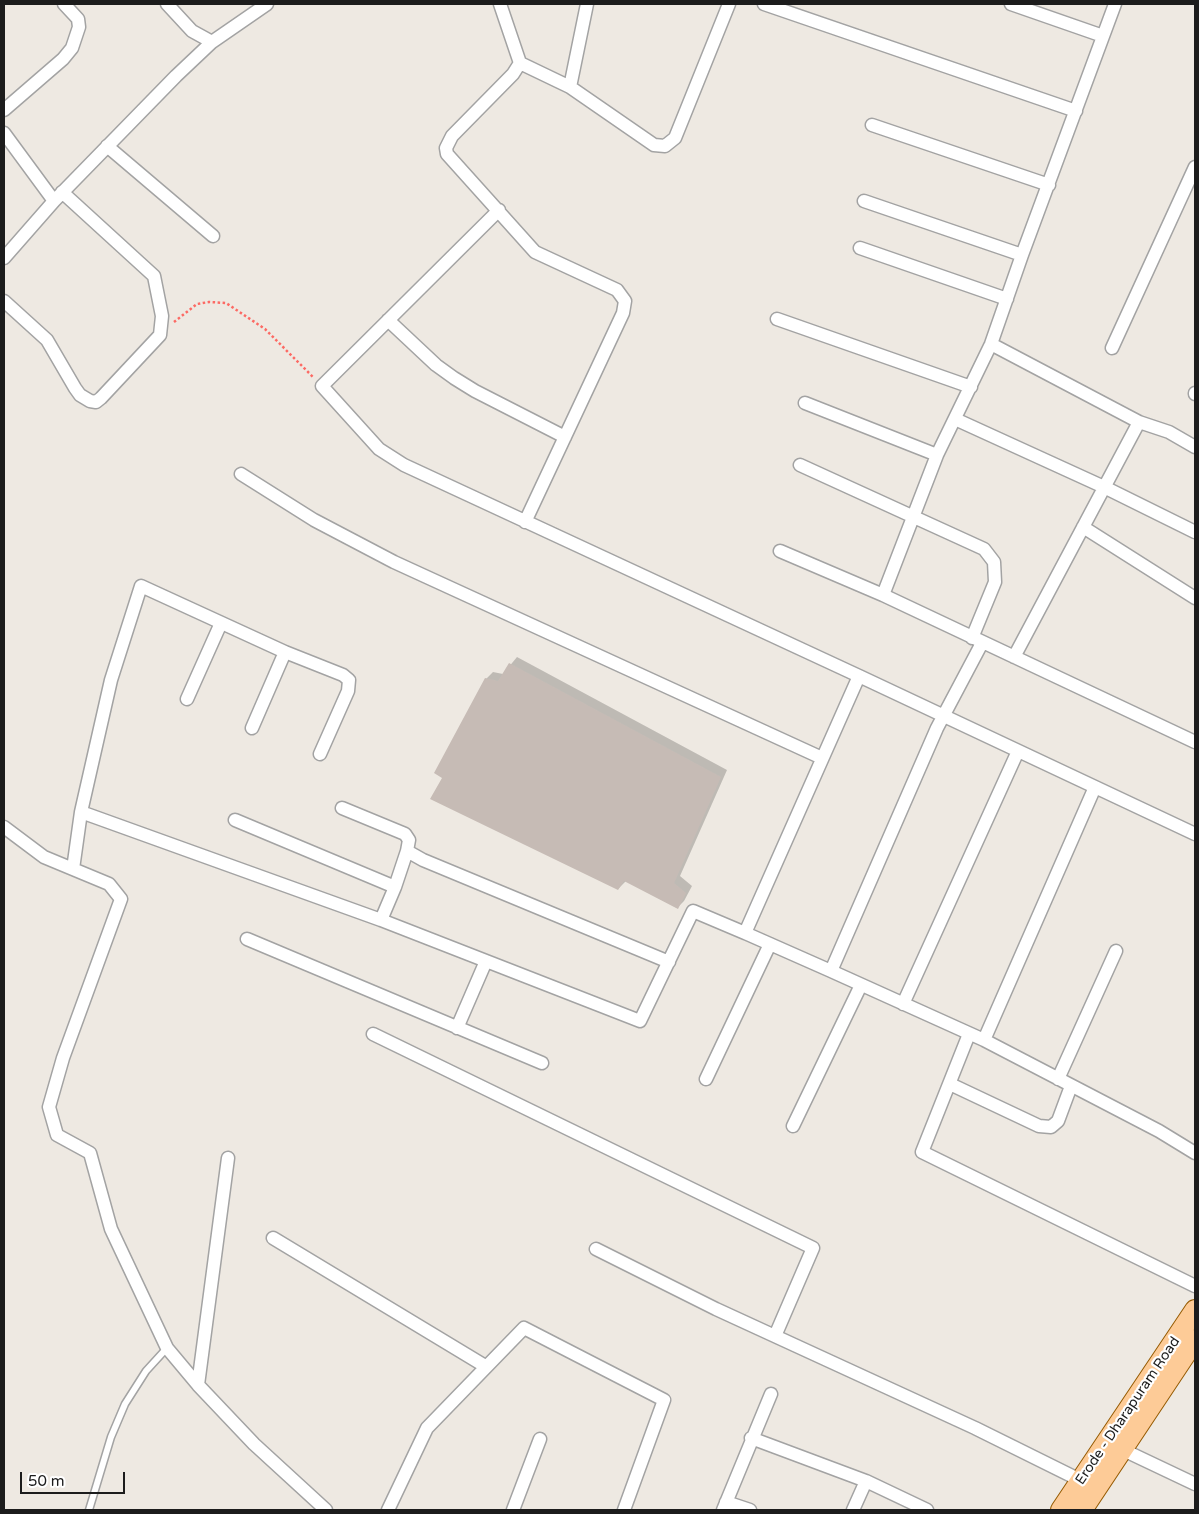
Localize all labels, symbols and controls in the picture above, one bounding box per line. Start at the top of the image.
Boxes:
street label: Erode - Dharapuram Road [1072,1334,1184,1488]
scale bar [22,1462,128,1494]
text: 50 m [28,1472,65,1490]

